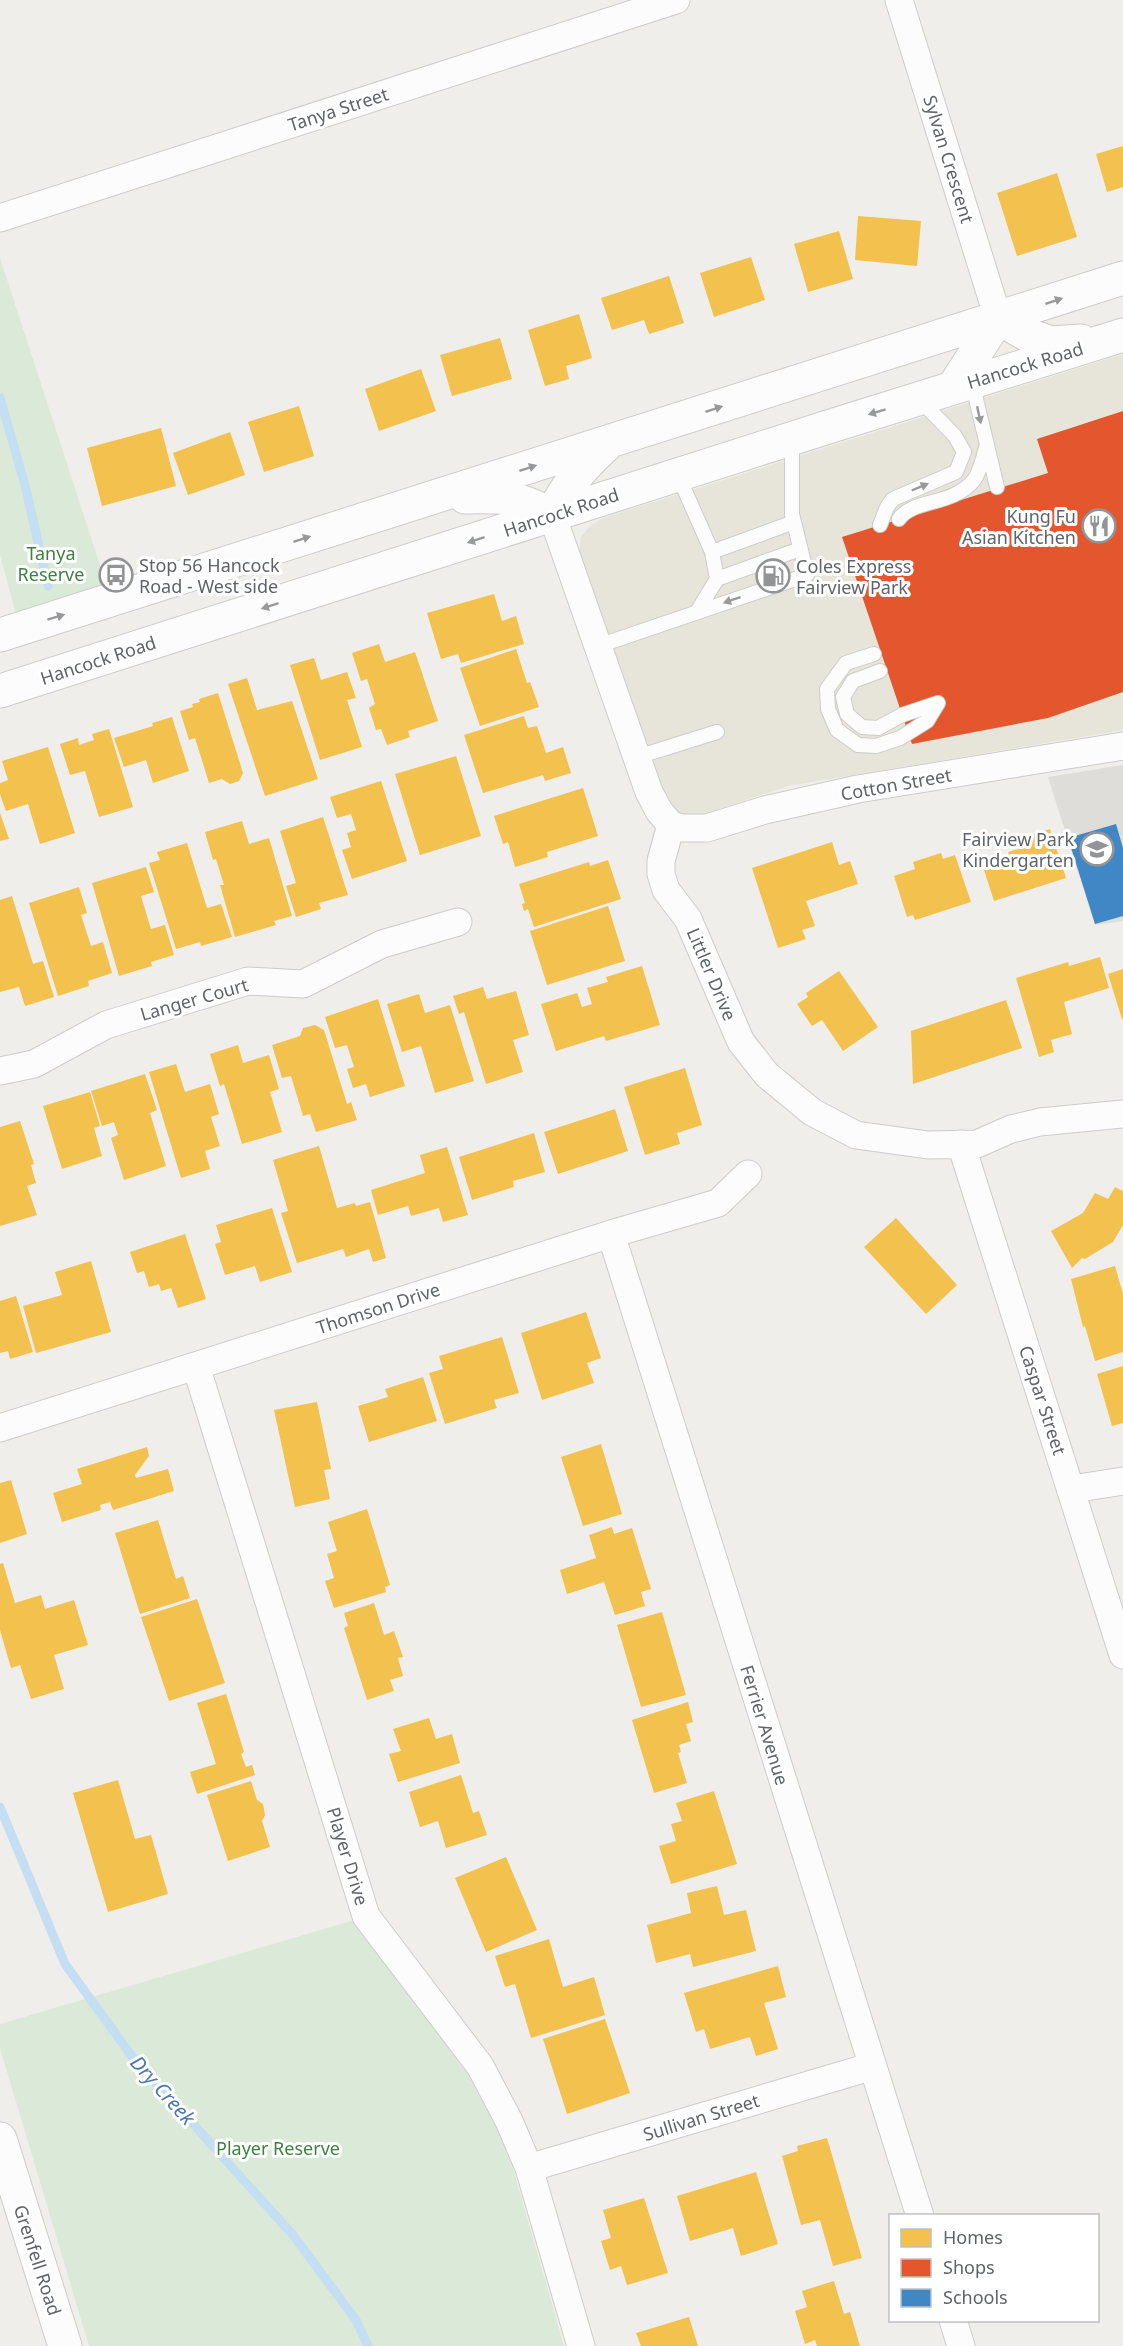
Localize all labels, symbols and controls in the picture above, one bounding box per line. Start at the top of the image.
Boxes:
street label: Tanya Street [285,81,392,136]
street label: Sylvan Crescent [918,92,980,226]
one-way arrow [1045,295,1063,305]
street label: Hancock Road [964,336,1086,394]
one-way arrow [705,404,723,413]
one-way arrow [975,406,985,424]
one-way arrow [868,407,886,417]
one-way arrow [519,463,537,472]
street label: Hancock Road [500,482,622,542]
one-way arrow [911,482,929,492]
place label: Kung Fu Asian Kitchen [962,504,1076,549]
restaurant icon: Kung Fu Asian Kitchen [1081,508,1117,544]
one-way arrow [293,534,311,544]
one-way arrow [467,536,485,545]
park label: Tanya Reserve [18,541,84,586]
place label: Stop 56 Hancock Road - West side [139,553,280,598]
place label: Coles Express Fairview Park [796,554,911,599]
bus stop icon: Stop 56 Hancock Road - West side [98,557,134,593]
fuel station icon: Coles Express Fairview Park [755,558,791,594]
one-way arrow [723,596,741,606]
one-way arrow [261,601,279,611]
one-way arrow [47,612,65,621]
street label: Hancock Road [37,630,159,690]
street label: Cotton Street [839,762,954,806]
place label: Fairview Park Kindergarten [962,827,1074,872]
school or university icon: Fairview Park Kindergarten [1079,831,1115,867]
street label: Littler Drive [682,924,742,1024]
street label: Langer Court [137,972,251,1026]
street label: Thomson Drive [313,1277,443,1339]
street label: Caspar Street [1014,1342,1072,1458]
street label: Ferrier Avenue [735,1662,795,1788]
street label: Player Drive [322,1804,374,1908]
water label: Dry Creek [125,2049,202,2131]
street label: Sullivan Street [640,2088,762,2146]
park label: Player Reserve [216,2136,340,2160]
street label: Grenfell Road [9,2202,67,2318]
legend [889,2214,1099,2322]
text: Homes [943,2225,1003,2249]
text: Shops [943,2255,995,2279]
text: Schools [943,2285,1008,2309]

